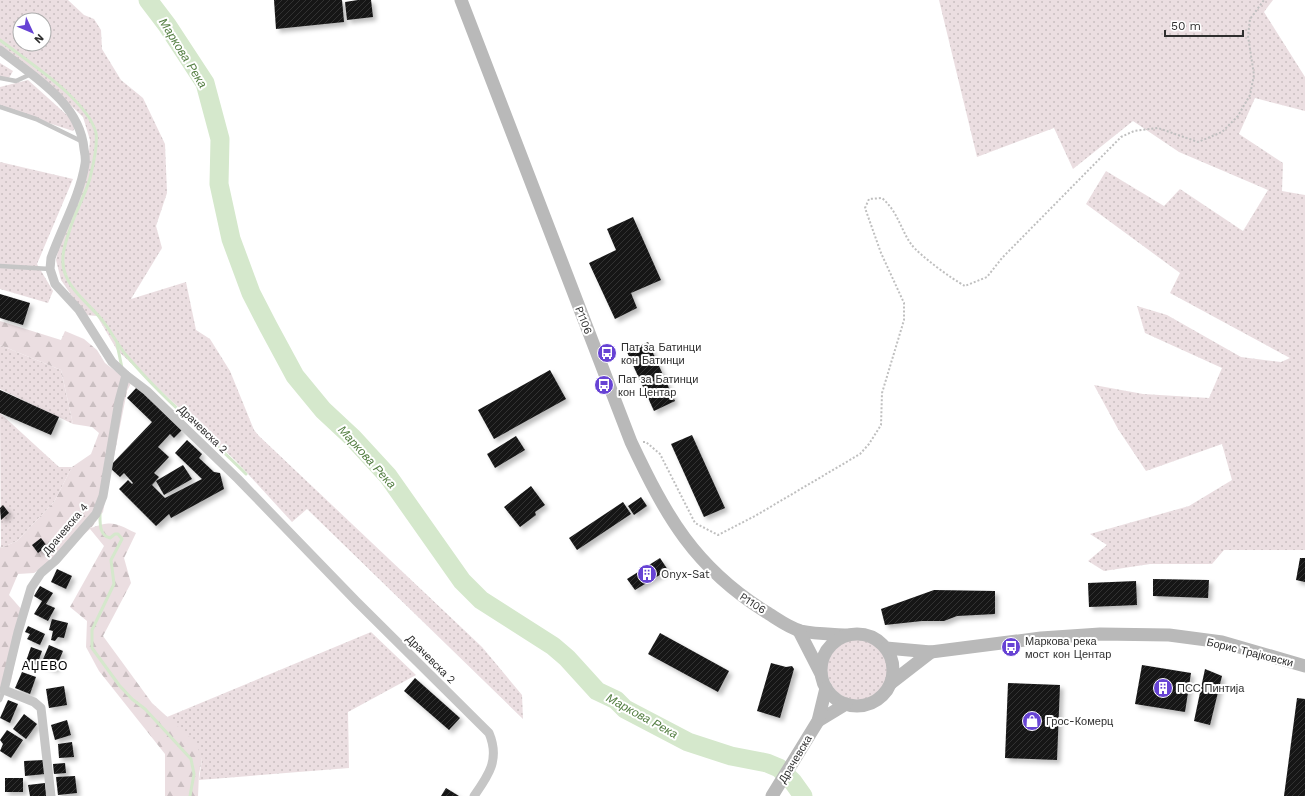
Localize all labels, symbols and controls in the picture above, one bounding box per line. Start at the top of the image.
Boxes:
north arrow [12,12,52,52]
scale bar [1165,12,1243,38]
water label: Маркова Река [156,16,210,91]
text: 50 m [1171,19,1201,33]
text: N [31,31,46,46]
street label: P1106 [572,304,595,336]
place label: Пат за Батинци кон Батинци [621,341,701,367]
bus stop icon: Пат за Батинци кон Батинци [596,342,618,364]
place label: Пат за Батинци кон Центар [618,373,698,399]
bus stop icon: Пат за Батинци кон Центар [593,374,615,396]
street label: Драчевска 2 [175,403,230,456]
water label: Маркова Река [335,423,399,491]
street label: Драчевска 4 [40,500,91,558]
building icon: Onyx-Sat [636,563,658,585]
place label: Onyx-Sat [661,568,710,581]
street label: P1106 [737,590,769,617]
street label: Драчевска 2 [403,632,458,687]
place label: Маркова река мост кон Центар [1025,635,1111,661]
street label: Борис Трајковски [1205,635,1295,670]
bus stop icon: Маркова река мост кон Центар [1000,636,1022,658]
district label: АЏЕВО [22,659,68,673]
building icon: ПСС Пинтија [1152,677,1174,699]
place label: ПСС Пинтија [1177,682,1245,695]
water label: Маркова Река [604,691,680,742]
shop icon: Грос-Комерц [1021,710,1043,732]
place label: Грос-Комерц [1046,715,1114,728]
street label: Драчевска [776,732,815,786]

